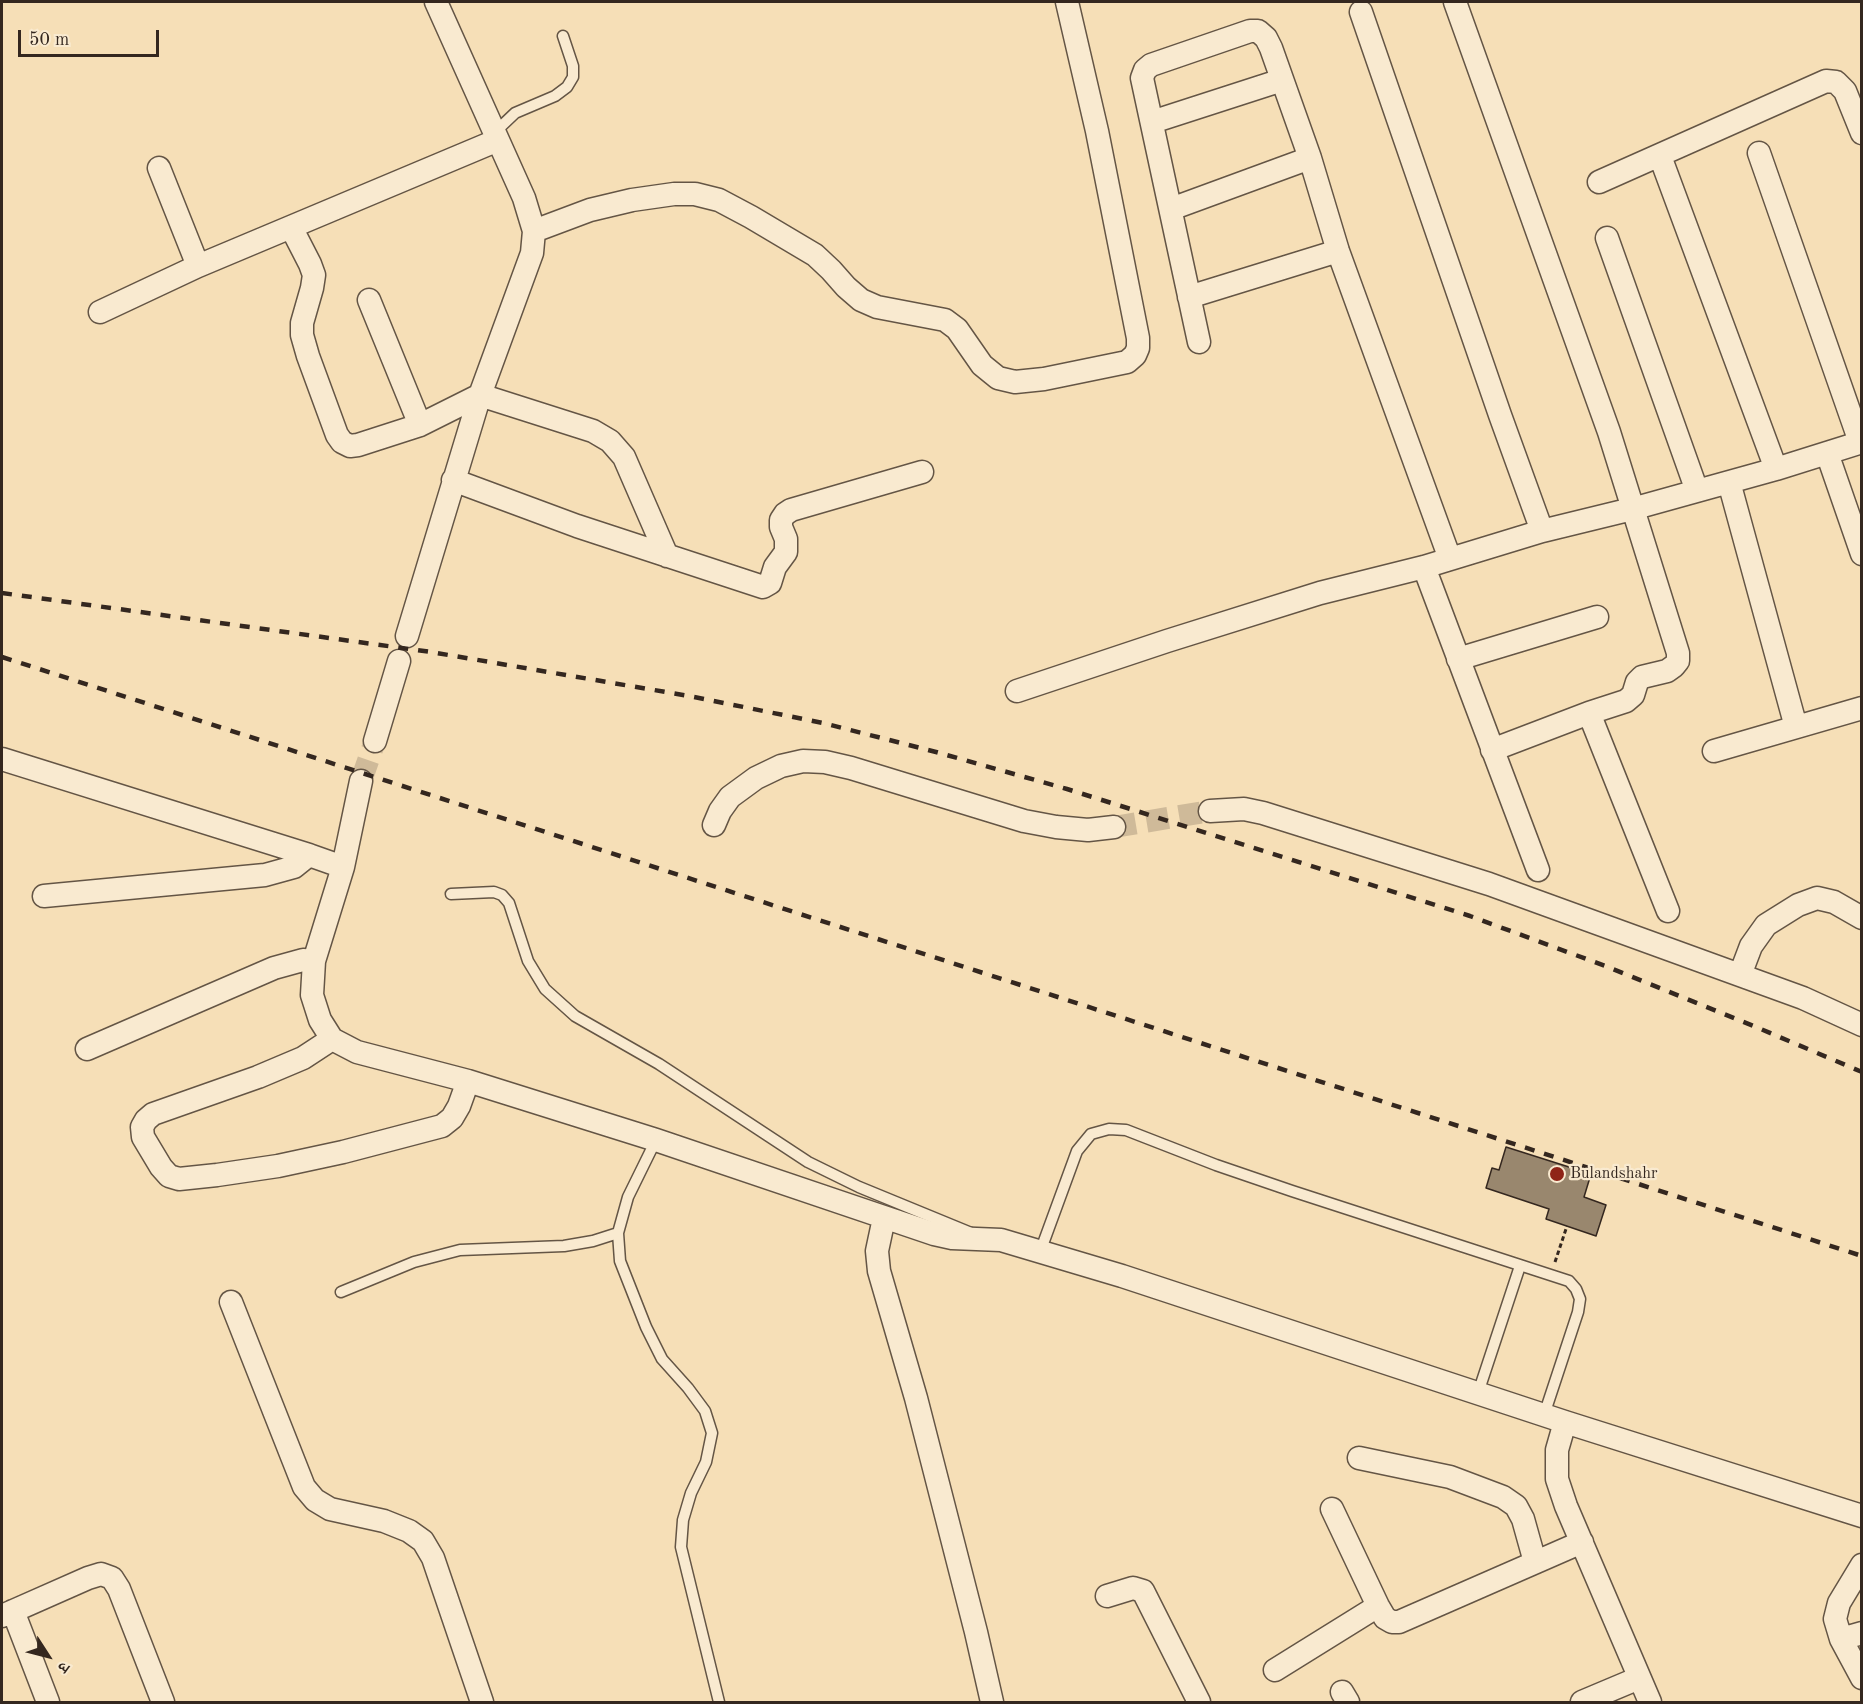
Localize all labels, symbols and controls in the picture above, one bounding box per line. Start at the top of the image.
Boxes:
scale bar [21,18,162,56]
text: 50 m [29,31,69,49]
place label: Bulandshahr [1570,1164,1658,1184]
marker: Bulandshahr [1548,1165,1566,1183]
north arrow [18,1626,78,1686]
text: उ [54,1659,71,1675]

